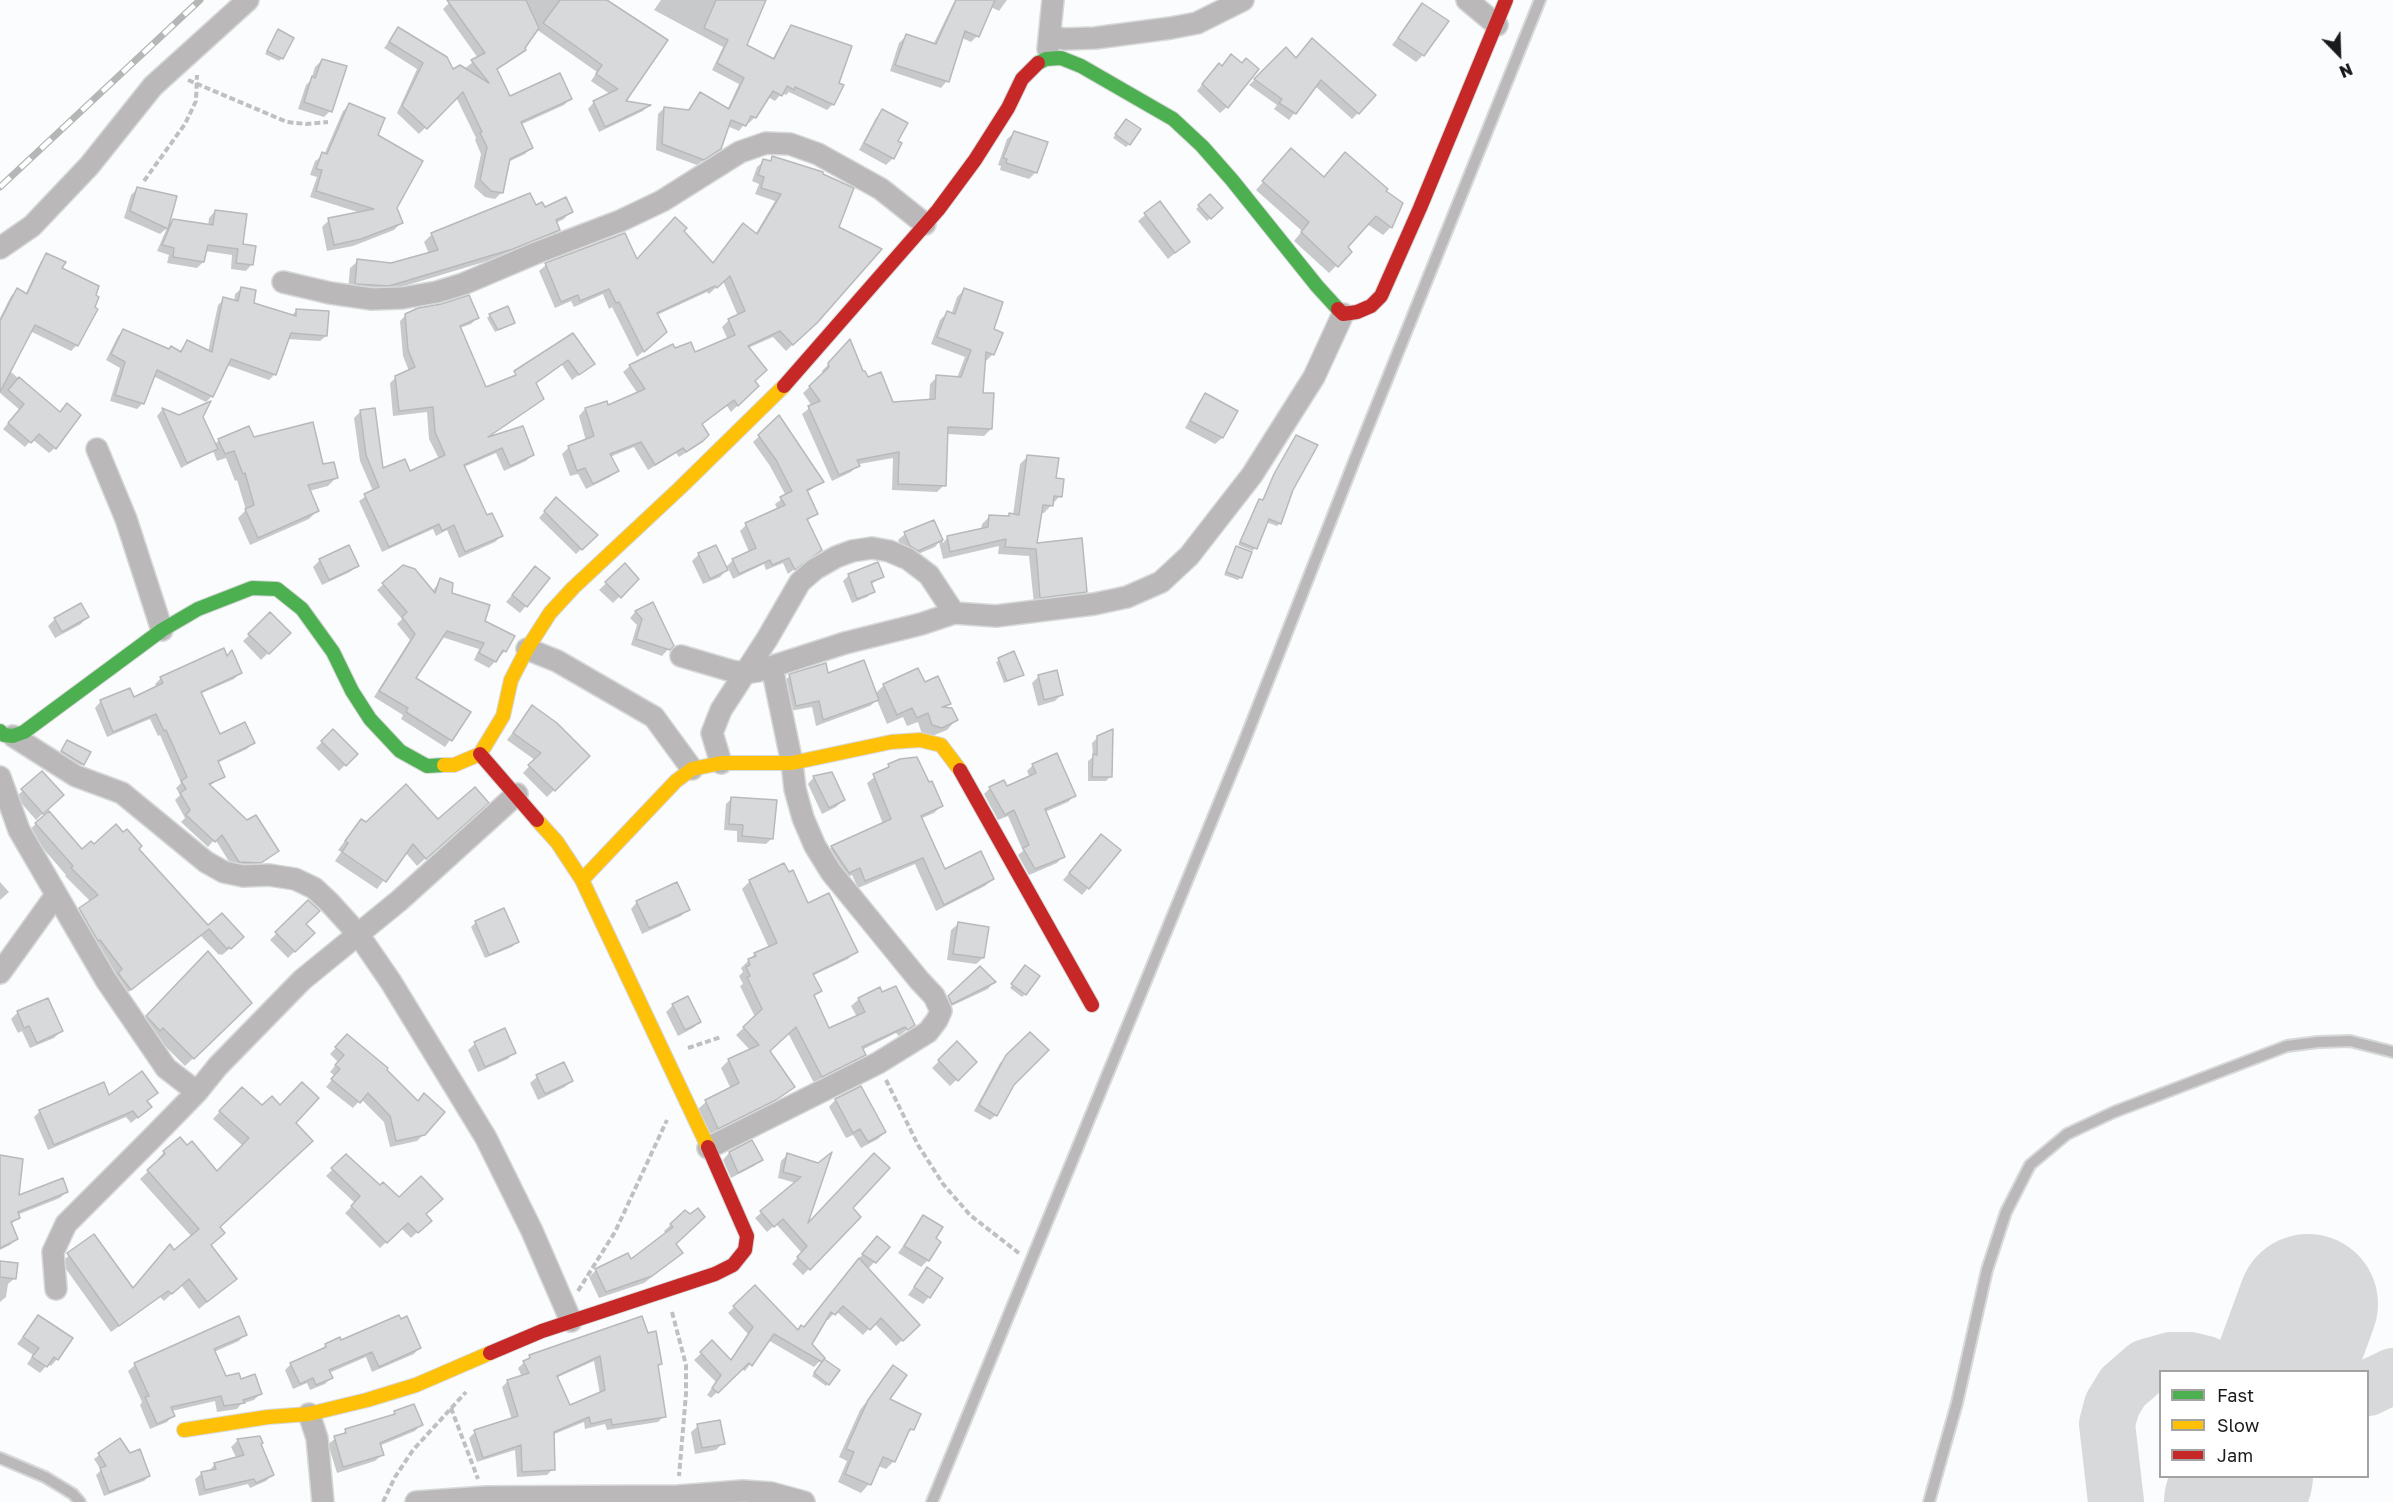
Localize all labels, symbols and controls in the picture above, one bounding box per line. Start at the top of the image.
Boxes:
north arrow [2309,24,2369,84]
text: N [2337,59,2356,82]
legend [2159,1370,2369,1478]
text: Fast [2217,1384,2254,1406]
text: Slow [2217,1414,2259,1436]
text: Jam [2217,1444,2253,1466]

